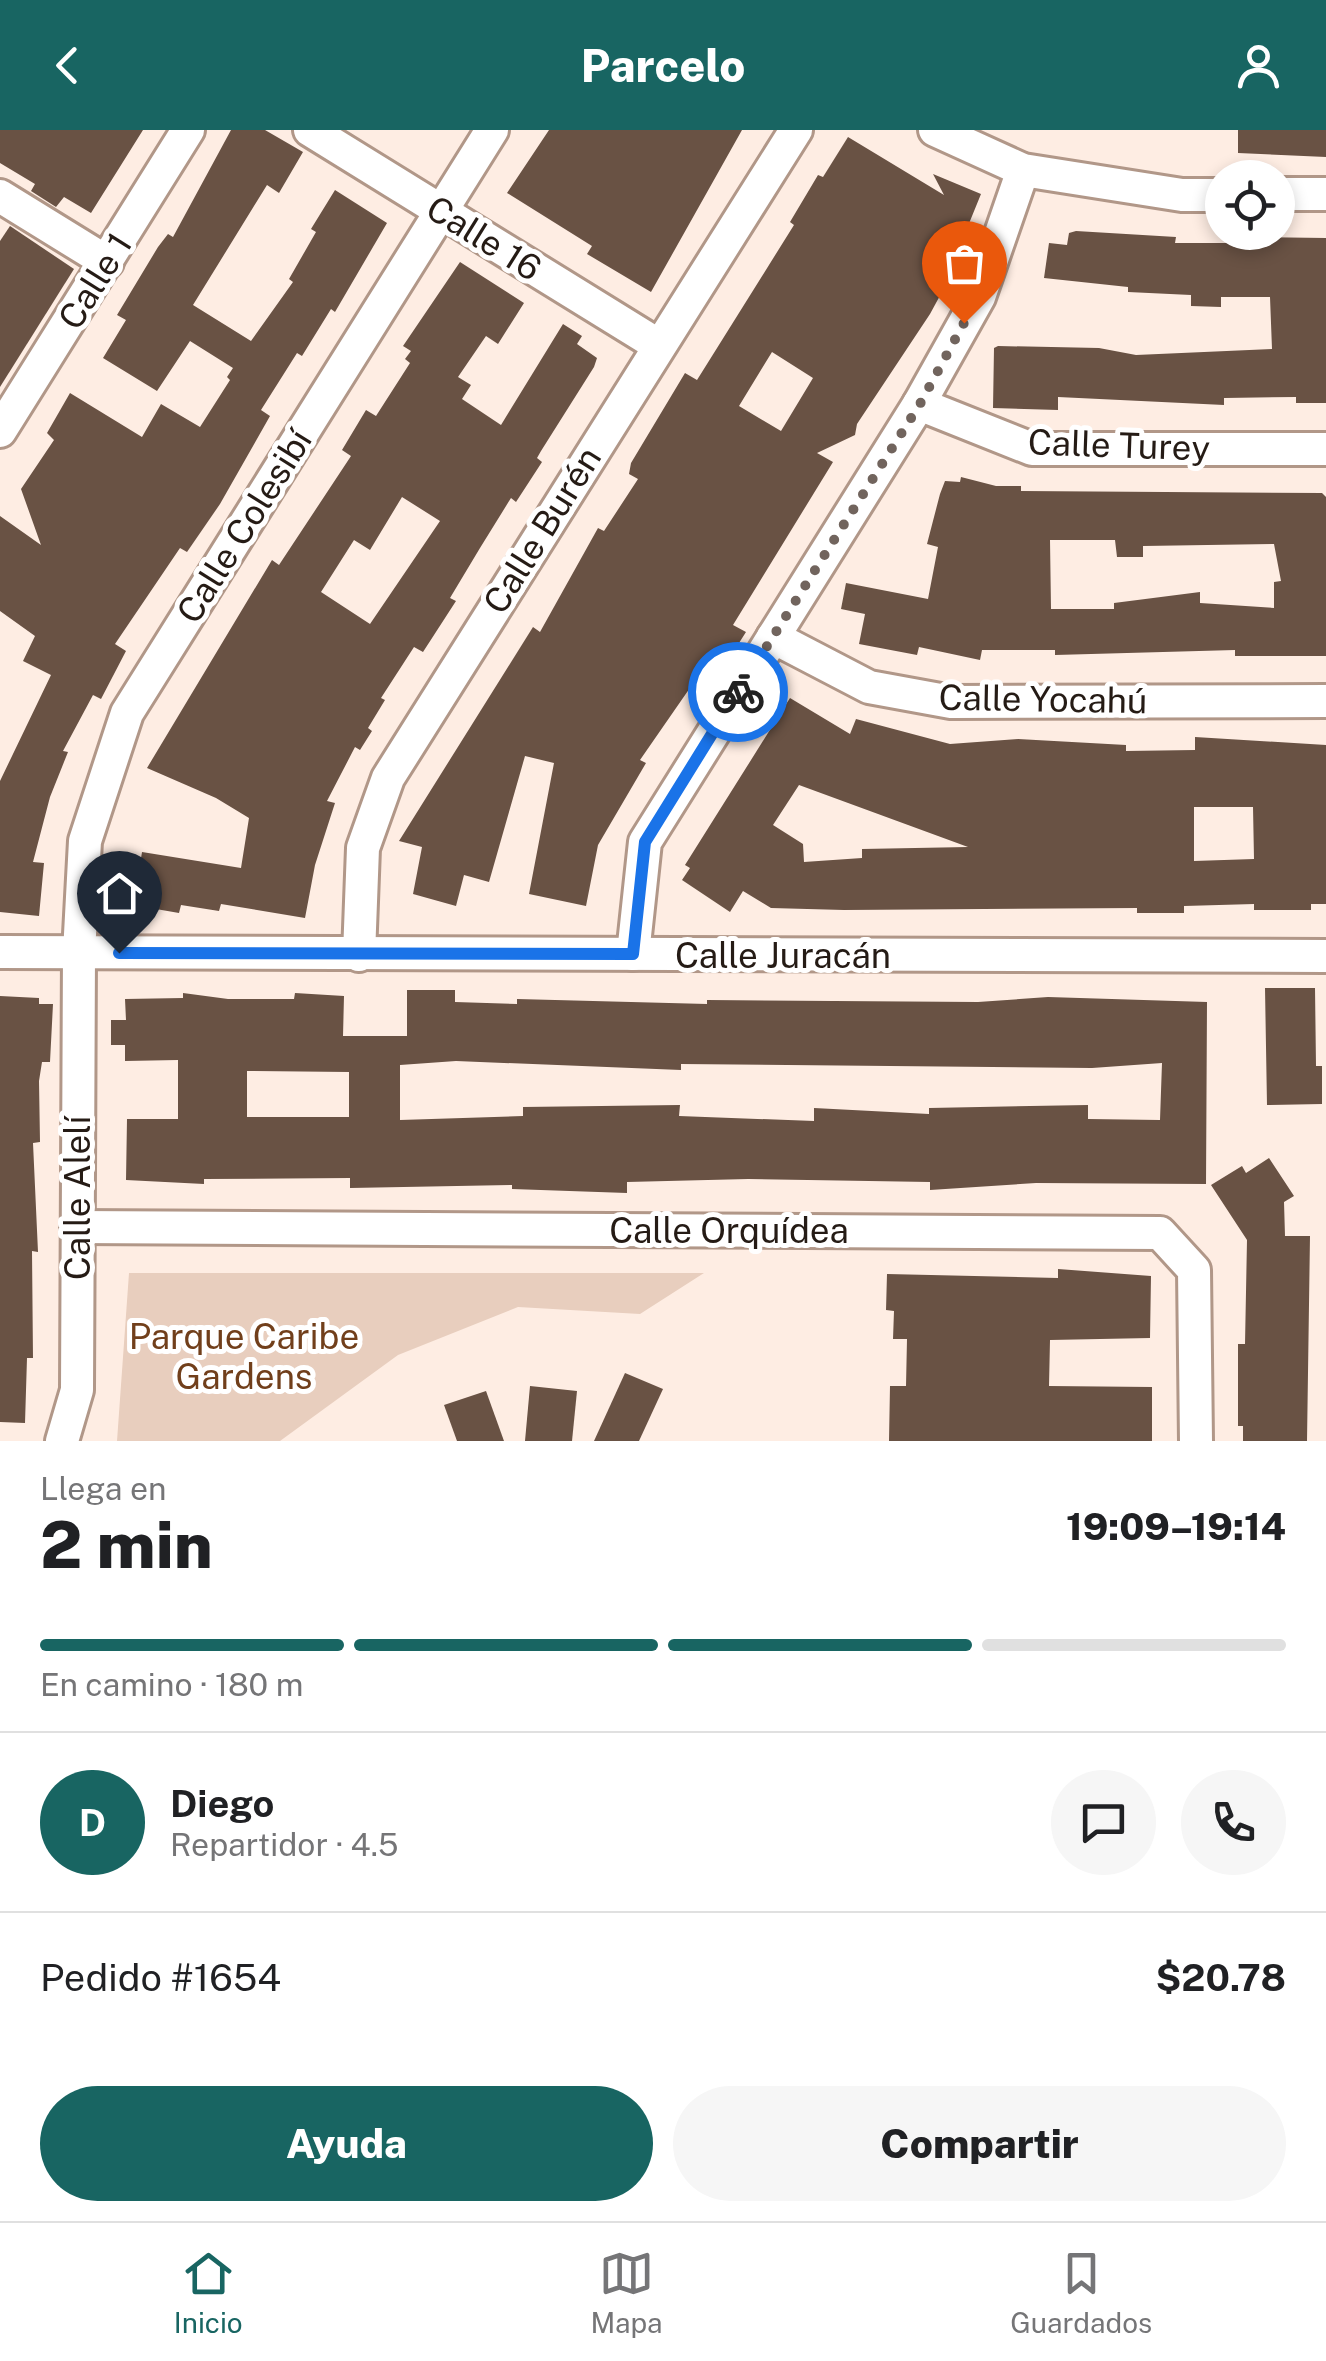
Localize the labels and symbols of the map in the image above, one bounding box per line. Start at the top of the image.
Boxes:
street label: Calle 16 [419,187,549,289]
pin [922,221,1007,324]
street label: Calle 1 [50,225,140,337]
street label: Calle Colesibí [168,421,320,630]
street label: Calle Turey [1027,421,1211,469]
street label: Calle Burén [475,439,609,621]
courier [688,642,788,742]
street label: Calle Yocahú [938,677,1148,721]
pin [77,851,162,954]
street label: Calle Juracán [675,935,891,976]
street label: Calle Alelí [57,1115,98,1280]
street label: Calle Orquídea [609,1210,849,1251]
park label: Parque Caribe Gardens [129,1316,359,1397]

